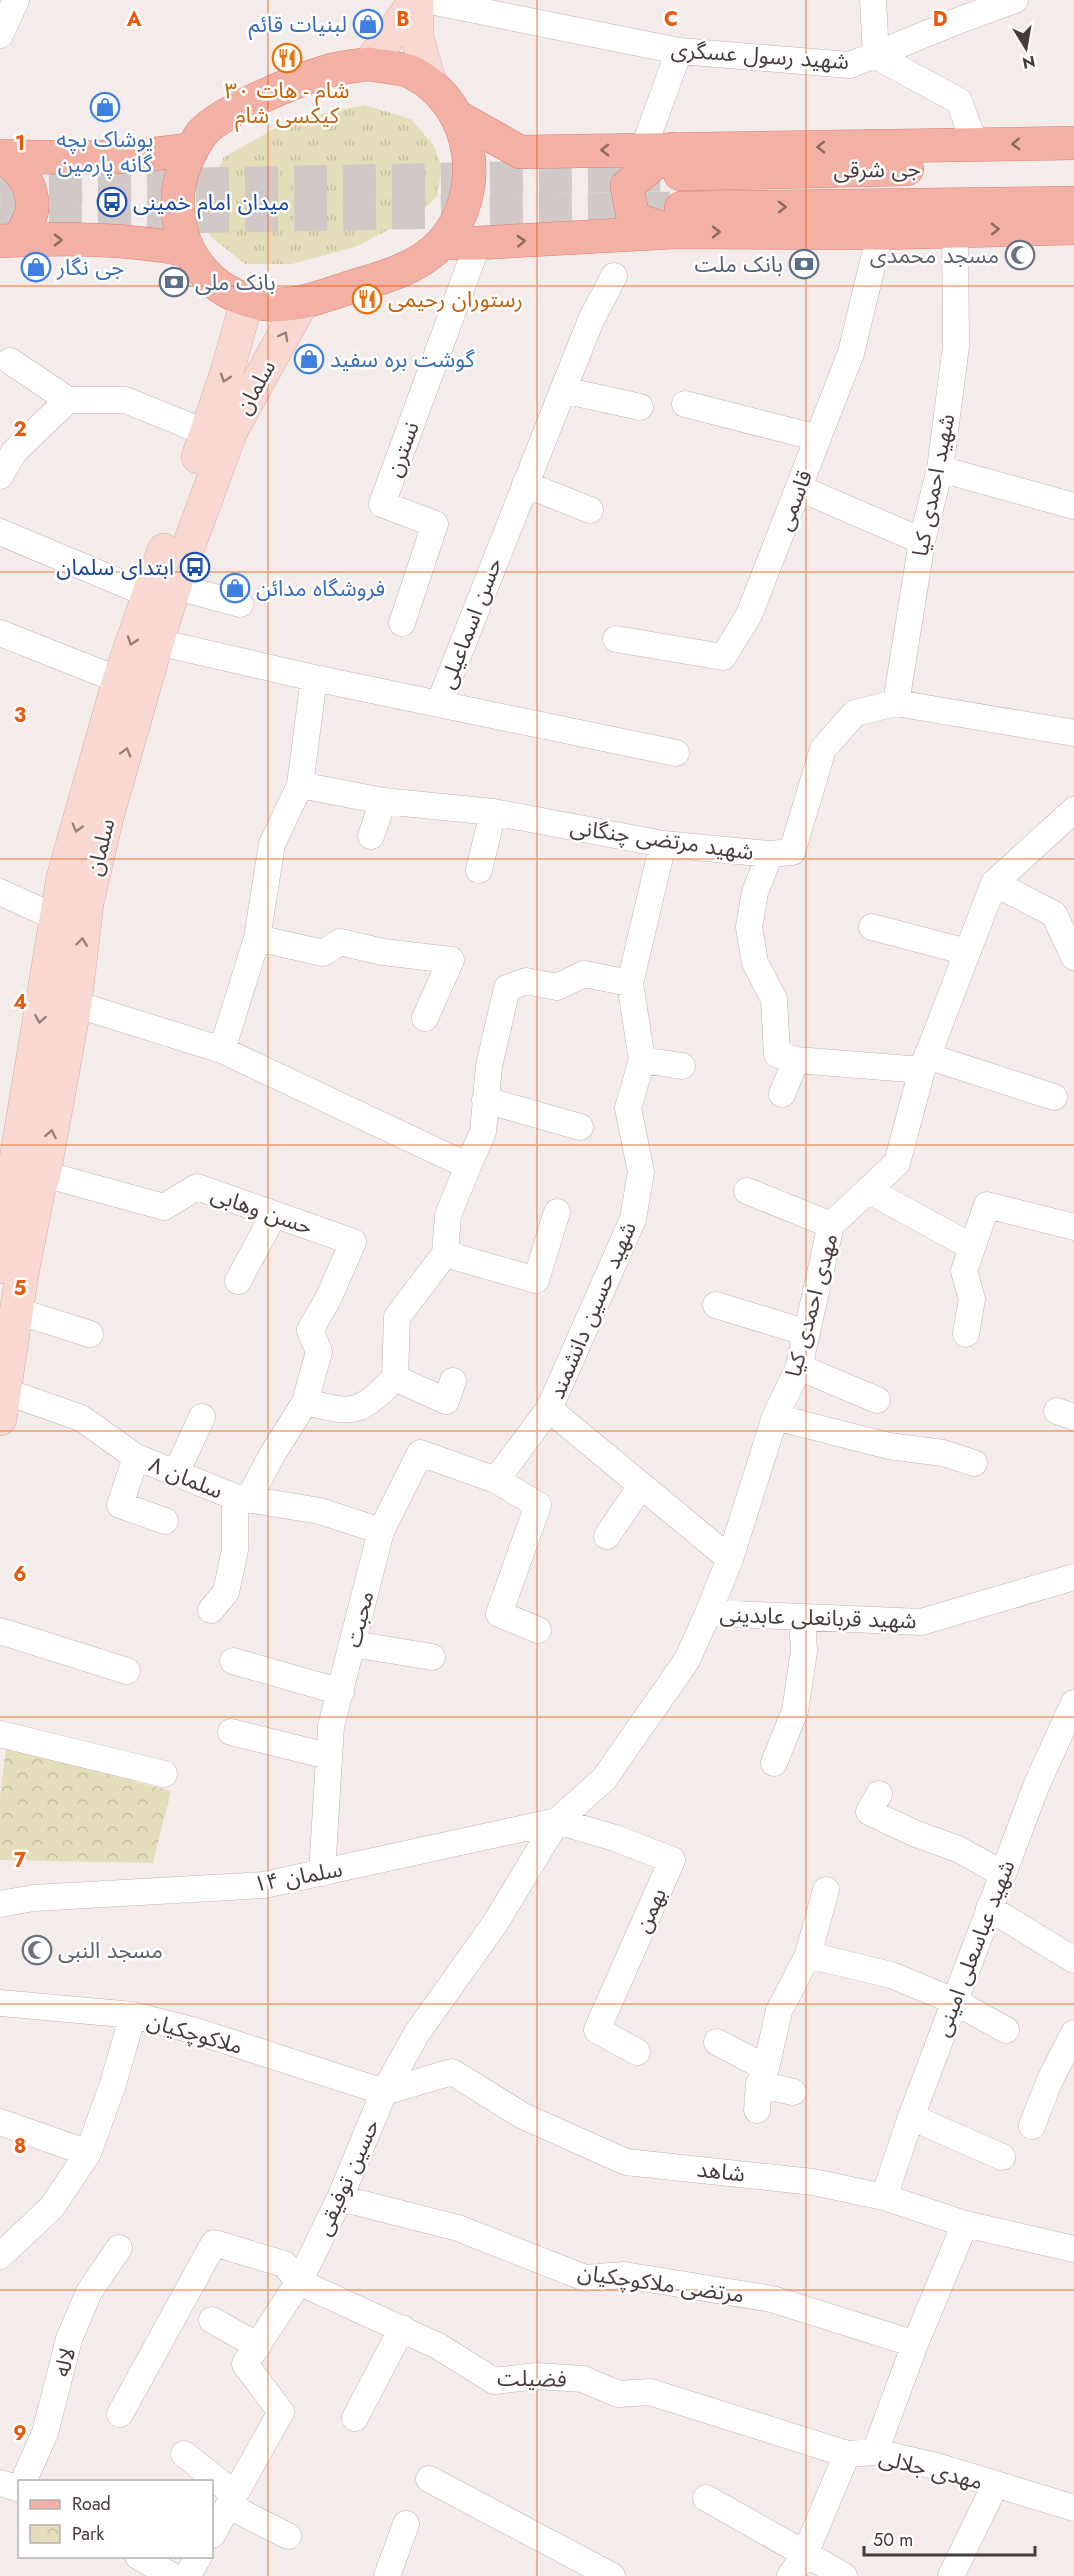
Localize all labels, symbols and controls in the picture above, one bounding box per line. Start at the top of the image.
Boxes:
text: A [126,5,142,34]
text: B [396,5,410,34]
text: C [664,5,678,34]
text: D [933,5,947,34]
place label: لبنیات قائم [249,8,347,41]
shop icon: لبنیات قائم [352,8,384,40]
north arrow [996,18,1056,78]
street label: شهید رسول عسگری [670,33,850,77]
restaurant icon: ۳۰ شام - هات کیکسی شام [271,42,303,74]
text: N [1020,50,1037,75]
place label: ۳۰ شام - هات کیکسی شام [225,74,349,132]
shop icon: پوشاک بچه گانه پارمین [89,91,121,123]
place label: پوشاک بچه گانه پارمین [56,123,154,180]
text: 1 [15,129,25,158]
one-way arrow [1011,138,1020,151]
one-way arrow [816,141,825,153]
one-way arrow [600,144,609,156]
street label: جی شرقی [833,152,921,186]
bus stop icon: میدان امام خمینی [96,186,128,218]
place label: میدان امام خمینی [133,186,289,219]
one-way arrow [777,201,786,213]
one-way arrow [990,223,999,235]
one-way arrow [711,226,720,238]
one-way arrow [54,234,63,246]
one-way arrow [516,235,525,248]
place label: مسجد محمدی [870,239,999,271]
mosque icon: مسجد محمدی [1004,239,1036,271]
place label: بانک ملت [695,248,783,280]
bank icon: بانک ملت [788,248,820,280]
shop icon: جی نگار [20,251,52,283]
place label: جی نگار [56,251,124,283]
bank icon: بانک ملی [158,266,190,298]
place label: بانک ملی [195,266,276,298]
restaurant icon: رستوران رحیمی [351,283,383,315]
place label: رستوران رحیمی [388,283,523,315]
one-way arrow [277,331,288,342]
shop icon: گوشت بره سفید [293,343,325,375]
place label: گوشت بره سفید [330,343,476,375]
street label: سلمان [227,354,283,420]
one-way arrow [220,372,232,383]
street label: شهید احمدی کیا [904,411,962,559]
text: 2 [13,415,27,444]
street label: نسترن [377,417,427,481]
street label: قاسمی [768,465,820,535]
place label: ابتدای سلمان [56,551,174,583]
bus stop icon: ابتدای سلمان [179,551,211,583]
street label: حسن اسماعیلی [430,553,510,693]
shop icon: فروشگاه مدائن [219,572,251,604]
place label: فروشگاه مدائن [256,572,385,604]
one-way arrow [127,635,140,646]
text: 3 [14,701,26,730]
one-way arrow [118,747,131,757]
street label: شهید مرتضی چنگانی [568,810,756,868]
street label: سلمان [77,815,123,879]
one-way arrow [72,822,84,833]
one-way arrow [75,937,88,946]
text: 4 [13,988,27,1017]
one-way arrow [34,1013,47,1023]
one-way arrow [44,1129,57,1139]
street label: حسن وهابی [207,1178,317,1242]
street label: شهید حسین دانشمند [540,1216,644,1404]
street label: مهدی احمدی کیا [776,1230,846,1380]
text: 5 [14,1274,27,1303]
street label: سلمان ۸ [144,1448,228,1506]
text: 6 [13,1560,27,1589]
street label: محبت [337,1587,381,1651]
street label: شهید قربانعلی عابدینی [719,1598,917,1636]
text: 7 [14,1846,27,1875]
street label: سلمان ۱۴ [251,1852,345,1900]
street label: شهید عباسعلی امینی [926,1855,1022,2041]
street label: بهمن [626,1883,674,1937]
mosque icon: مسجد النبی [21,1934,53,1966]
place label: مسجد النبی [58,1934,163,1966]
street label: ملاکوچکیان [143,2004,247,2062]
street label: حسین توفیقی [307,2114,387,2240]
text: 8 [14,2132,26,2161]
street label: شاهد [695,2153,747,2189]
street label: مرتضی ملاکوچکیان [576,2255,746,2311]
street label: لاله [45,2344,83,2380]
street label: فضیلت [497,2361,567,2395]
text: 9 [13,2419,27,2448]
street label: مهدی جلالی [876,2441,986,2497]
legend [18,2480,213,2558]
text: Road [72,2491,111,2517]
scale bar [864,2519,1035,2557]
text: Park [72,2521,104,2547]
text: 50 m [873,2527,913,2553]

